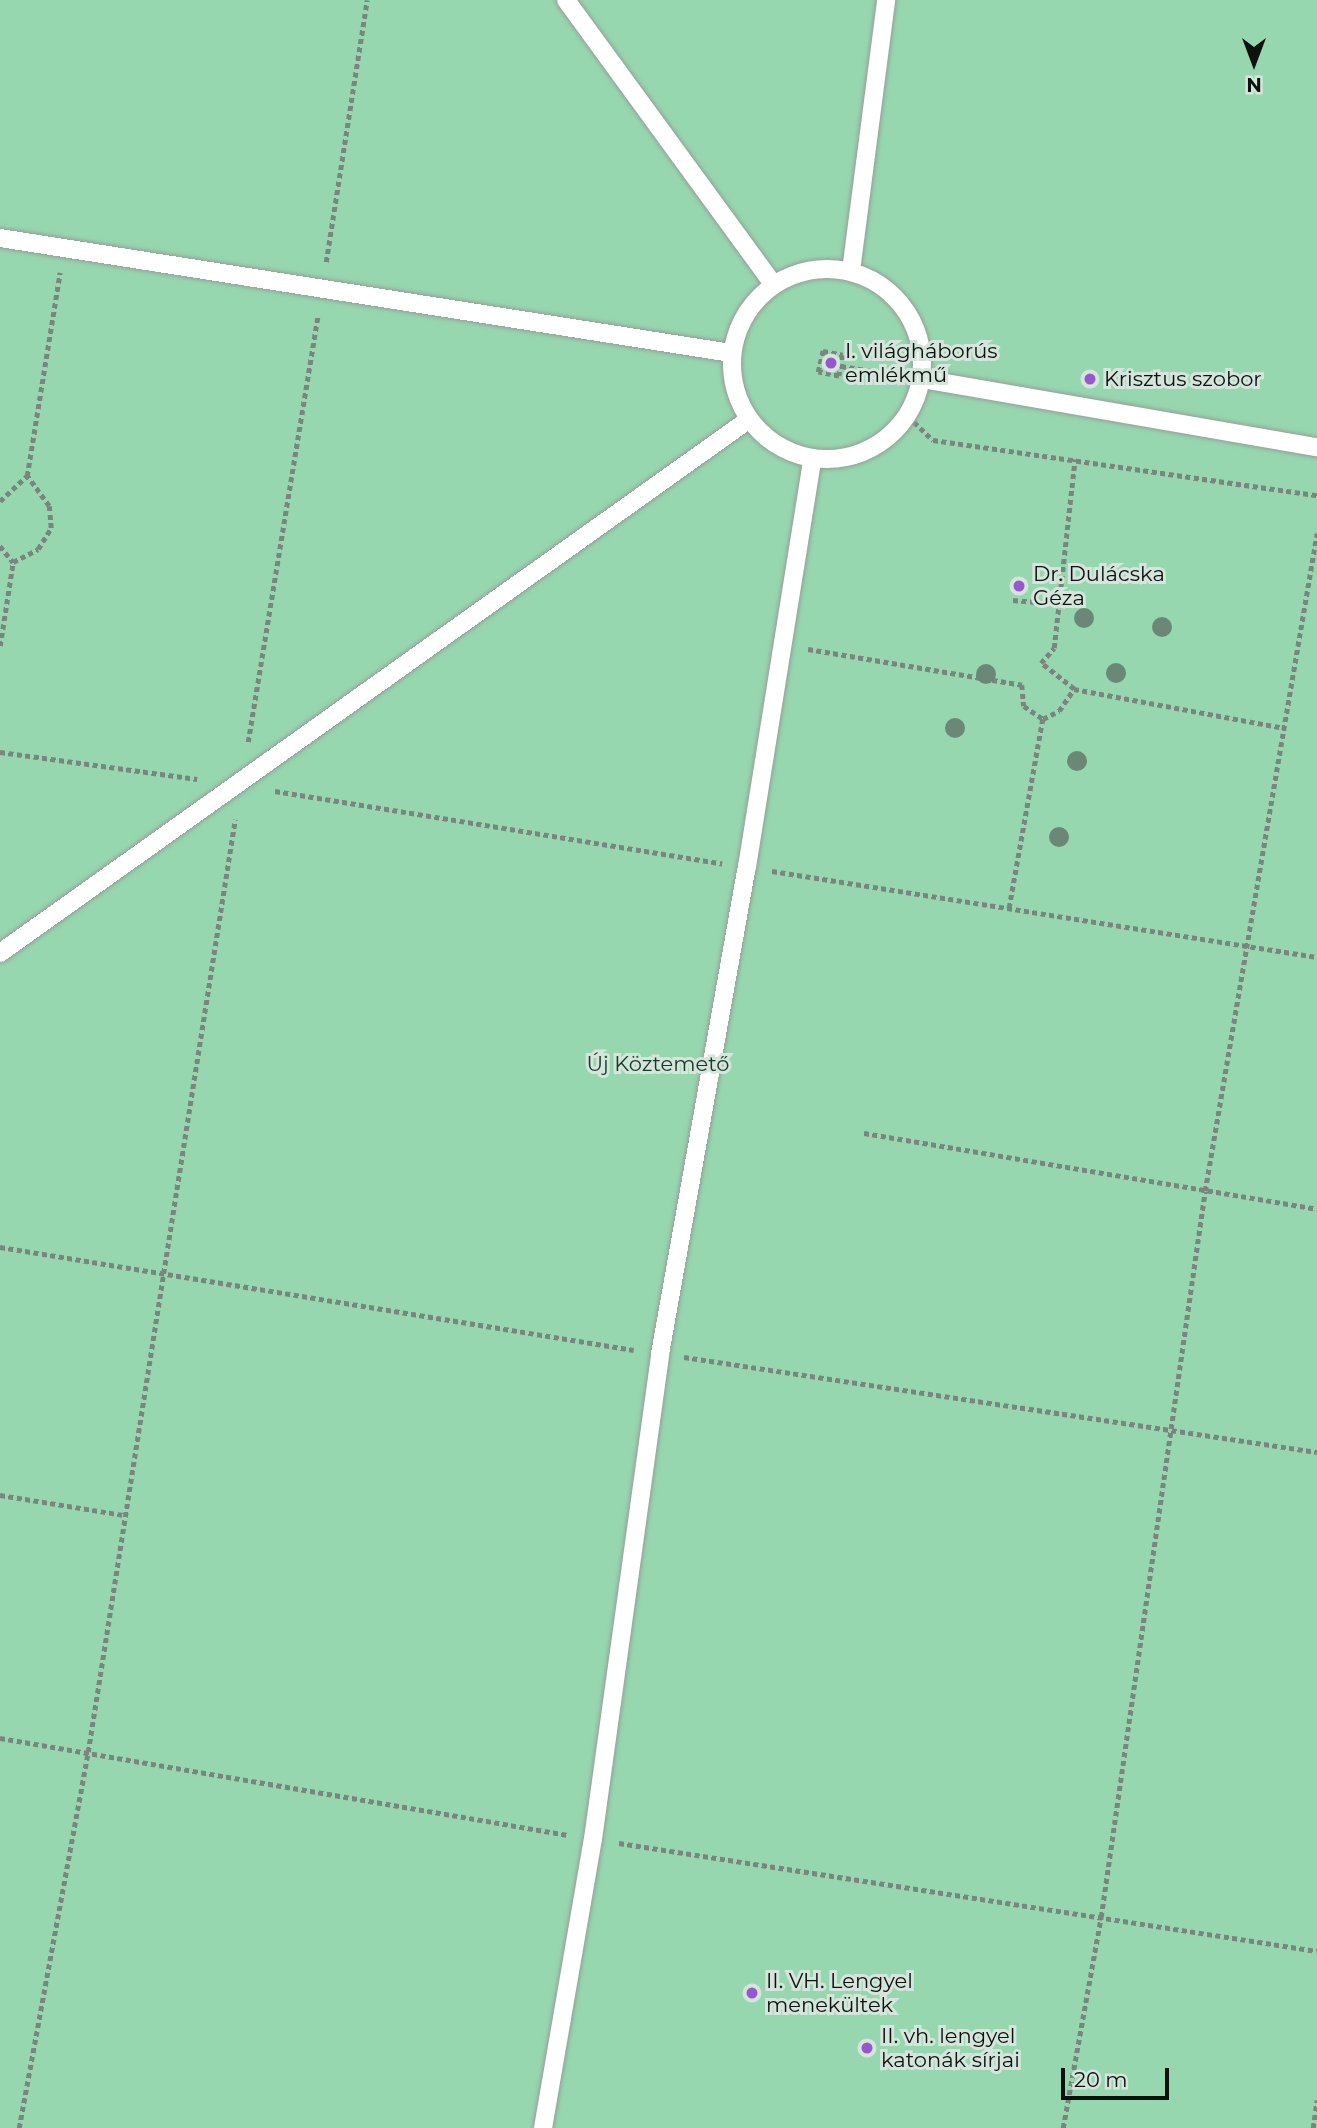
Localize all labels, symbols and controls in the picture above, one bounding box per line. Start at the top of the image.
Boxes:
north arrow [1219,28,1289,98]
text: N [1246,73,1262,96]
place label: I. világháborús emlékmű [845,338,998,388]
marker: I. világháborús emlékmű [823,355,839,371]
place label: Krisztus szobor [1104,366,1262,392]
marker: Krisztus szobor [1082,371,1098,387]
place label: Dr. Dulácska Géza [1033,561,1165,611]
marker: Dr. Dulácska Géza [1011,578,1027,594]
park label: Új Köztemető [586,1051,730,1077]
place label: II. VH. Lengyel menekültek [766,1968,913,2018]
marker: II. VH. Lengyel menekültek [744,1985,760,2001]
place label: II. vh. lengyel katonák sírjai [881,2023,1020,2073]
marker: II. vh. lengyel katonák sírjai [859,2040,875,2056]
scale bar [1065,2054,1174,2098]
text: 20 m [1074,2067,1128,2092]

